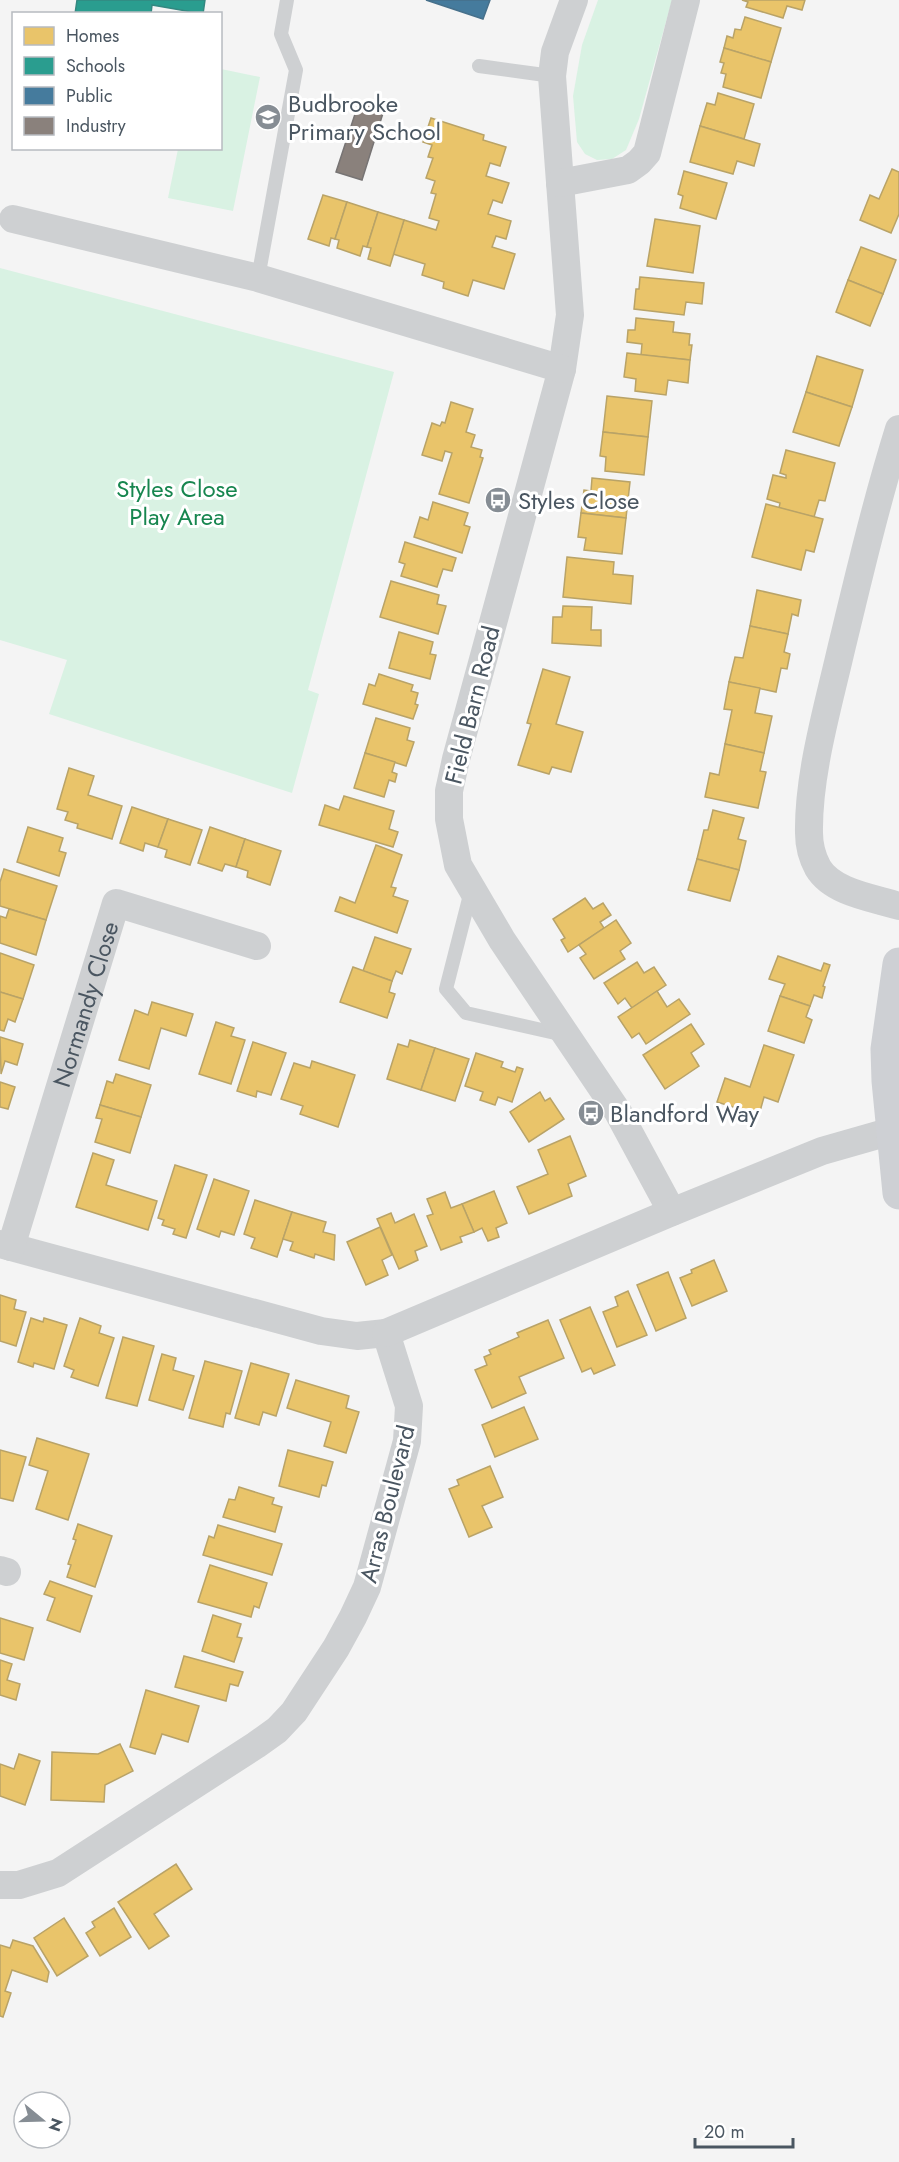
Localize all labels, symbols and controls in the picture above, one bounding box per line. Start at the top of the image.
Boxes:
legend [12,12,222,150]
text: Homes [66,23,119,49]
text: Schools [66,53,125,79]
text: Public [66,83,113,109]
place label: Budbrooke Primary School [288,86,441,149]
school or university icon: Budbrooke Primary School [253,102,283,132]
text: Industry [66,113,126,139]
park label: Styles Close Play Area [116,471,238,534]
place label: Styles Close [518,483,639,518]
bus stop icon: Styles Close [483,485,513,515]
street label: Field Barn Road [435,622,509,788]
street label: Normandy Close [43,917,127,1091]
place label: Blandford Way [610,1096,760,1131]
bus stop icon: Blandford Way [576,1098,606,1128]
street label: Arras Boulevard [351,1421,423,1587]
north arrow [12,2090,72,2150]
scale bar [695,2111,792,2149]
text: N [43,2115,69,2134]
text: 20 m [704,2119,744,2145]

